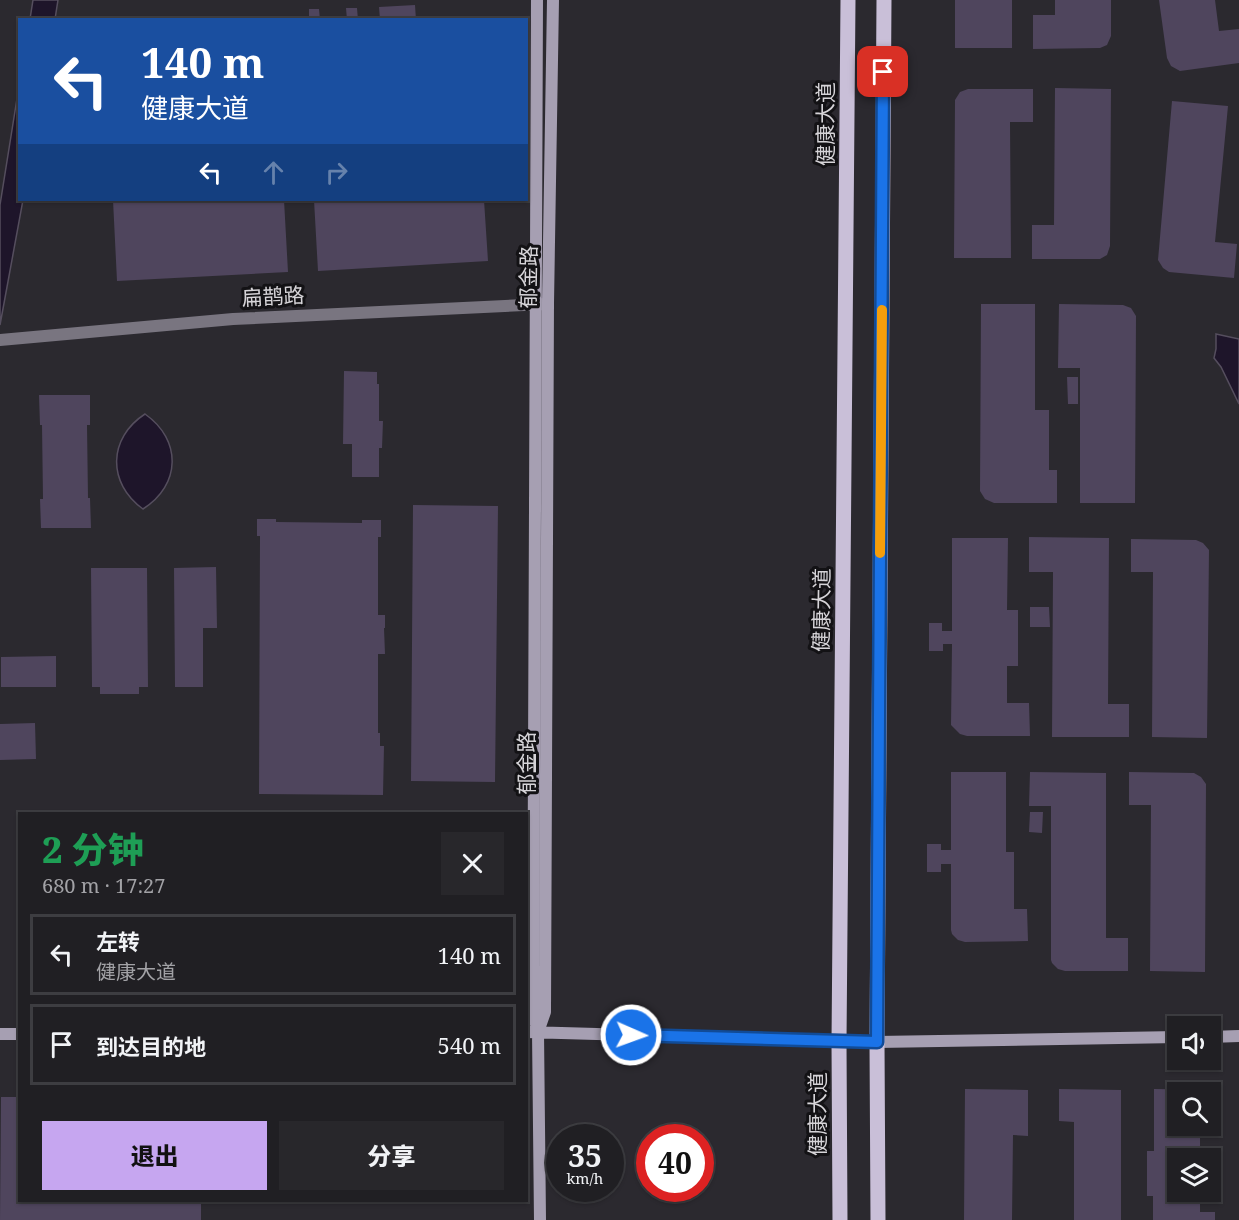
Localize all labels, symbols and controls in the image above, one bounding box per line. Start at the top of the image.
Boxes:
text: 140 m [141,33,265,90]
icon: left [42,42,120,120]
pin [857,46,908,97]
icon: arrive [866,55,899,88]
street label: 健康大道 [811,82,839,166]
text: 健康大道 [141,89,249,126]
icon: left [194,156,227,189]
icon: ahead [257,156,290,189]
icon: right [320,156,353,189]
street label: 郁金路 [513,245,543,309]
street label: 扁鹊路 [241,280,305,312]
street label: 健康大道 [806,568,836,652]
street label: 郁金路 [512,732,540,795]
text: 2 分钟 [42,825,144,874]
button: close [441,832,504,895]
text: 680 m · 17:27 [42,872,165,899]
text: 左转 [96,926,140,956]
icon: left [45,938,78,971]
text: 140 m [438,940,501,970]
text: 健康大道 [96,958,176,985]
position arrow [599,1003,663,1067]
map controls [1167,1016,1221,1202]
button: sound [1167,1016,1221,1070]
icon: arrive [45,1028,78,1061]
text: 540 m [438,1030,501,1060]
text: 到达目的地 [96,1031,206,1061]
street label: 健康大道 [803,1072,831,1156]
button: search [1167,1082,1221,1136]
button: 退出 [42,1121,267,1190]
button: 分享 [279,1121,504,1190]
speed limit sign: 40 [636,1124,714,1202]
text: 35 [568,1135,602,1176]
button: layers [1167,1148,1221,1202]
text: km/h [567,1168,603,1188]

